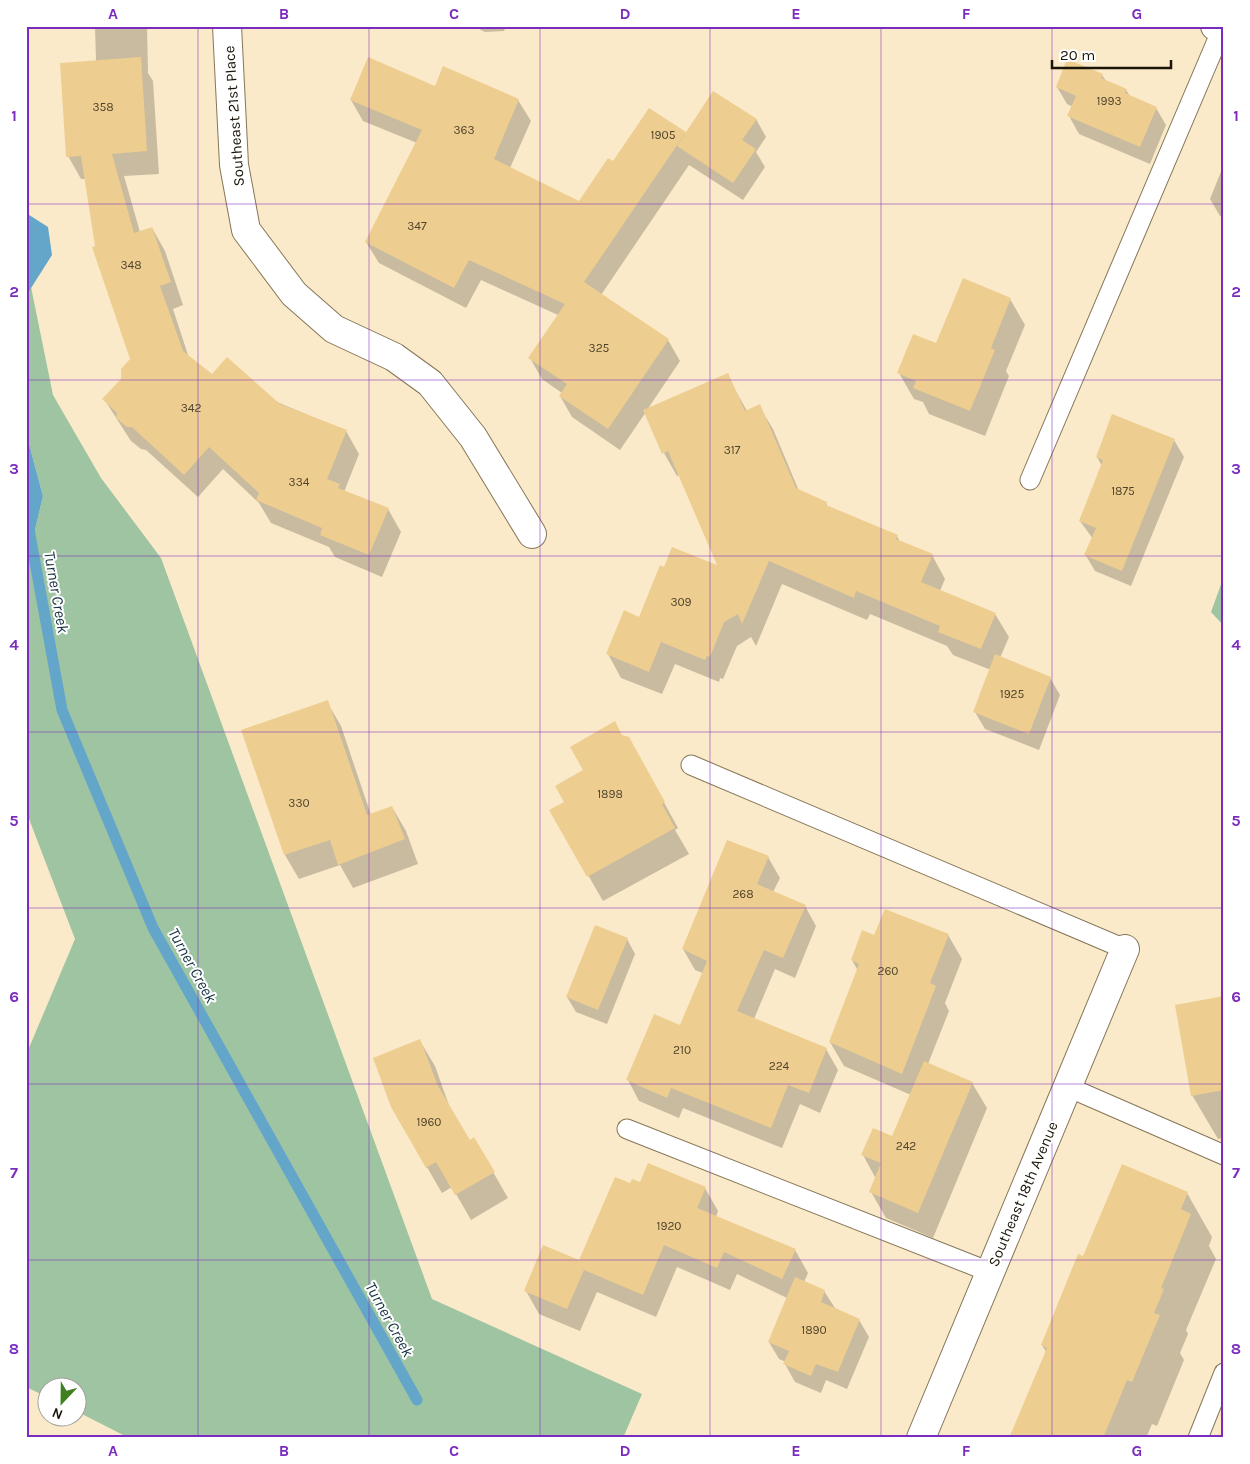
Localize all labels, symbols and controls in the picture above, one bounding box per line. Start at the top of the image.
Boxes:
text: A [108,4,118,23]
text: B [279,4,289,23]
text: C [449,4,459,23]
text: D [620,4,631,23]
text: E [791,4,801,23]
text: F [962,4,971,23]
text: G [1132,4,1142,23]
scale bar [1052,38,1171,70]
street label: Southeast 21st Place [220,45,248,187]
text: 20 m [1060,46,1095,64]
house number: 1993 [1097,94,1121,108]
house number: 358 [92,100,114,114]
text: 1 [11,106,17,125]
text: 1 [1233,106,1239,125]
house number: 363 [453,123,475,137]
house number: 1905 [651,128,676,142]
house number: 347 [407,219,427,233]
house number: 348 [120,258,142,272]
text: 2 [9,282,19,301]
text: 2 [1231,282,1241,301]
house number: 325 [589,341,610,355]
house number: 342 [181,401,201,415]
house number: 317 [724,443,741,457]
text: 3 [9,459,19,478]
text: 3 [1231,459,1241,478]
house number: 334 [289,475,310,489]
house number: 1875 [1111,484,1135,498]
water label: Turner Creek [40,550,73,635]
house number: 309 [670,595,692,609]
text: 4 [9,635,19,654]
text: 4 [1231,635,1241,654]
house number: 1925 [1000,687,1025,701]
house number: 1898 [597,787,623,801]
house number: 330 [288,796,310,810]
text: 5 [9,811,19,830]
text: 5 [1231,811,1241,830]
house number: 268 [732,887,754,901]
water label: Turner Creek [164,924,221,1007]
house number: 260 [878,964,898,978]
text: 6 [9,987,19,1006]
text: 6 [1231,987,1241,1006]
house number: 210 [673,1043,691,1057]
house number: 224 [769,1059,790,1073]
house number: 1960 [417,1115,441,1129]
street label: Southeast 18th Avenue [984,1119,1062,1269]
house number: 242 [896,1139,916,1153]
text: 7 [10,1163,18,1182]
text: 7 [1232,1163,1240,1182]
house number: 1920 [656,1219,682,1233]
water label: Turner Creek [361,1278,418,1361]
house number: 1890 [801,1323,827,1337]
text: 8 [9,1339,19,1358]
text: 8 [1231,1339,1241,1358]
north arrow [38,1376,88,1426]
text: N [49,1404,65,1423]
text: A [108,1441,118,1460]
text: B [279,1441,289,1460]
text: C [449,1441,459,1460]
text: D [620,1441,631,1460]
text: E [791,1441,801,1460]
text: F [962,1441,971,1460]
text: G [1132,1441,1142,1460]

